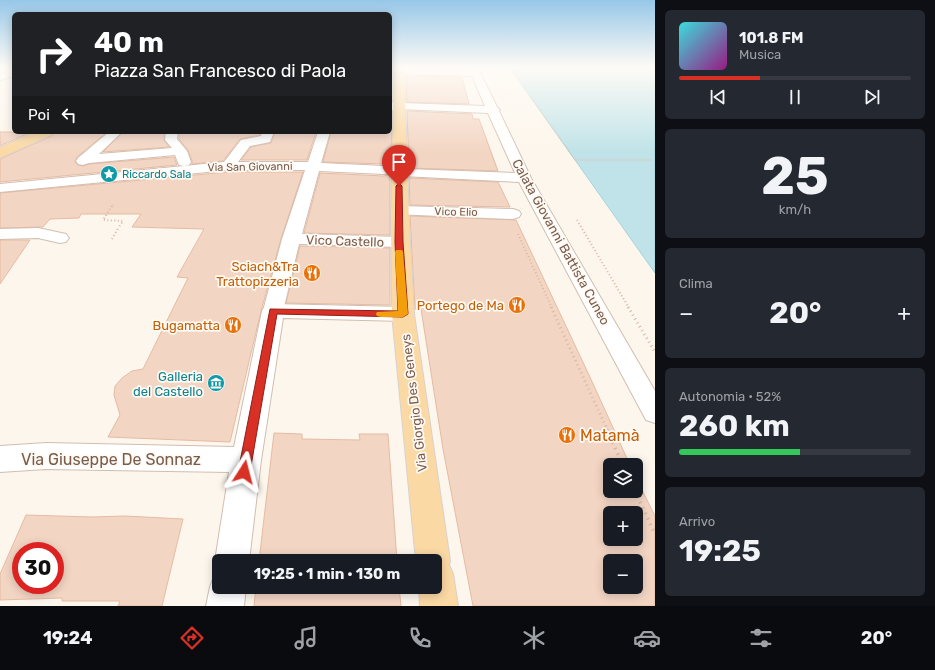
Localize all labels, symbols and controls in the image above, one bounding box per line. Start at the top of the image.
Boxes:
text: 40 m [94,26,164,59]
icon: right [28,28,80,80]
text: 101.8 FM [739,29,803,47]
text: Musica [739,47,781,62]
text: Piazza San Francesco di Paola [94,60,346,82]
icon: previous [707,86,729,108]
icon: pause [784,86,806,108]
icon: next [861,86,883,108]
icon: left [58,104,80,126]
text: Poi [28,106,50,124]
pin [382,145,416,186]
text: 25 [761,145,829,207]
icon: arrive [388,151,410,173]
street label: Calata Giovanni Battista Cuneo [509,156,613,328]
street label: Via San Giovanni [207,160,293,174]
place icon: Riccardo Sala [99,164,119,184]
place label: Riccardo Sala [122,168,191,181]
text: km/h [779,202,811,217]
street label: Vico Elio [434,205,478,219]
street label: Vico Castello [306,232,384,250]
place label: Sciach&Tra Trattopizzeria [216,259,299,289]
restaurant icon: Sciach&Tra Trattopizzeria [302,263,322,283]
text: Clima [679,276,713,291]
restaurant icon: Portego de Ma [507,295,527,315]
text: 20° [769,295,821,331]
place label: Portego de Ma [417,298,504,314]
text: − [679,300,693,327]
text: + [897,300,911,327]
restaurant icon: Bugamatta [223,315,243,335]
place label: Bugamatta [153,318,220,334]
street label: Via Giorgio Des Geneys [398,333,431,473]
place label: Galleria del Castello [133,369,203,399]
museum icon: Galleria del Castello [206,373,226,393]
text: Autonomia · 52% [679,389,781,404]
text: 260 km [679,408,790,444]
restaurant icon: Matamà [557,425,577,445]
place label: Matamà [580,426,640,445]
street label: Via Giuseppe De Sonnaz [21,450,201,469]
position arrow [223,451,265,493]
map controls [603,458,643,594]
button: layers [603,458,643,498]
button: + [603,506,643,546]
text: Arrivo [679,514,715,529]
text: 19:25 [679,533,761,569]
speed limit sign: 30 [12,542,64,594]
button: − [603,554,643,594]
text: 19:25 · 1 min · 130 m [254,565,400,583]
icon: directions [178,624,206,652]
icon: music [292,624,320,652]
icon: phone [406,624,434,652]
icon: climate [520,624,548,652]
icon: car [633,624,661,652]
icon: filters [747,624,775,652]
text: 19:24 [43,627,93,649]
text: 20° [861,627,892,649]

